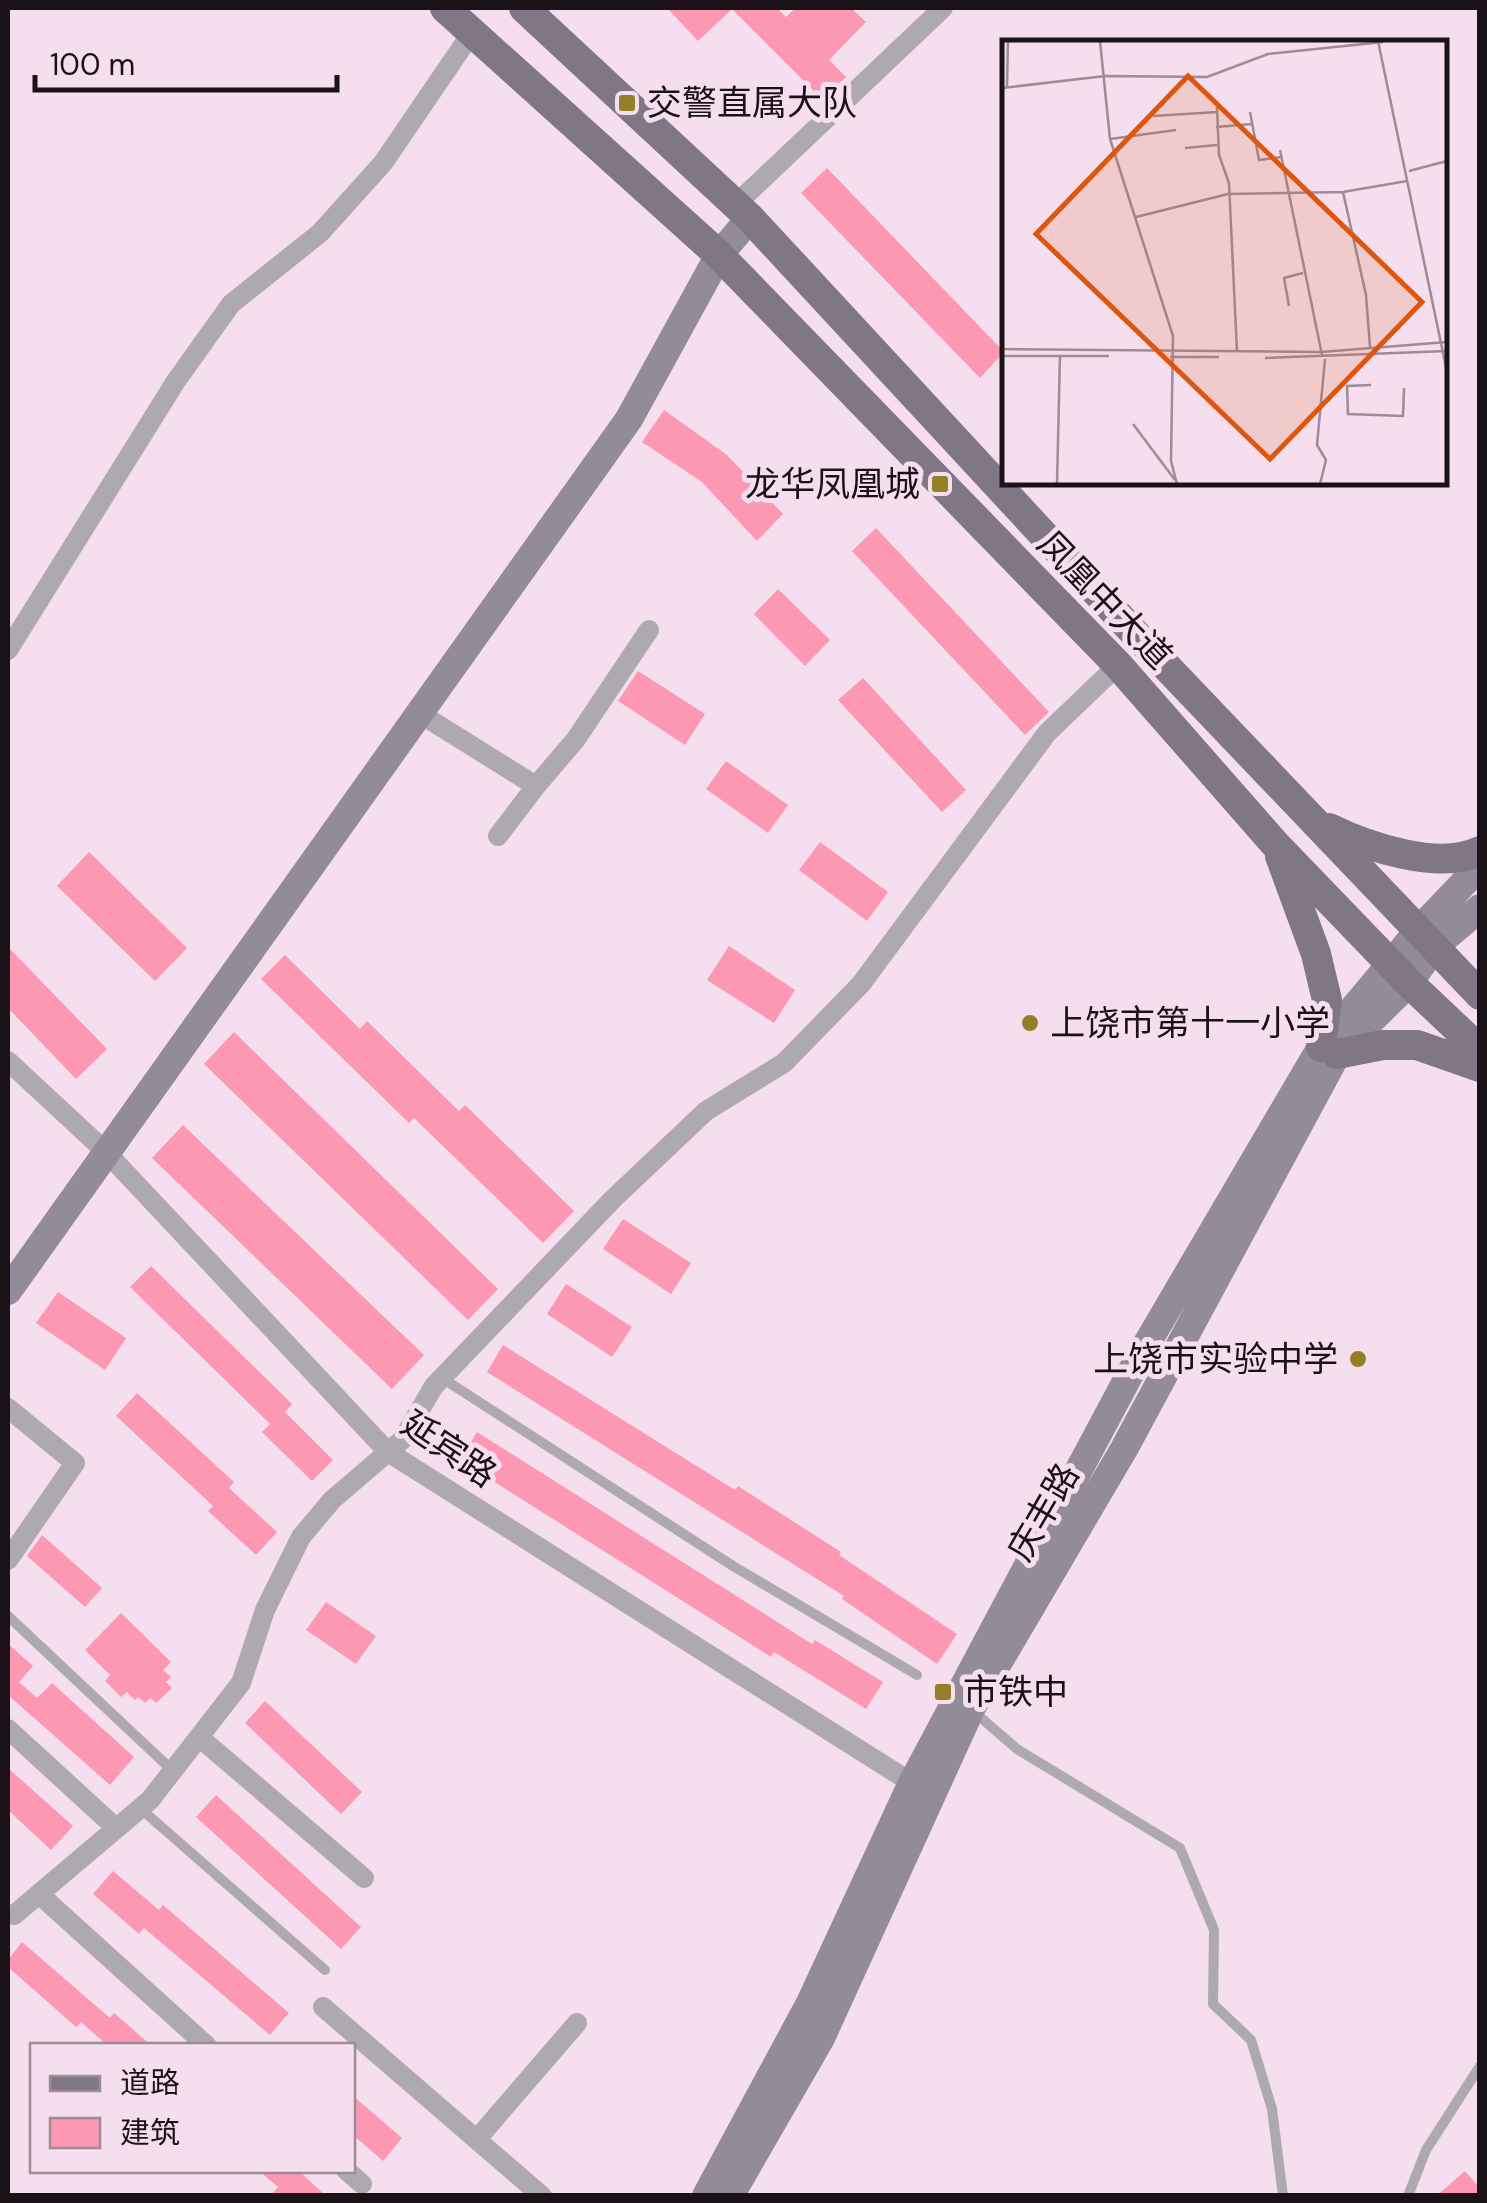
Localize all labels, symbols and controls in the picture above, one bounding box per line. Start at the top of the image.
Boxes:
scale bar [35,30,338,92]
inset map [1002,40,1447,485]
text: 100 m [50,45,135,84]
place label: 交警直属大队 [647,80,857,126]
marker: 交警直属大队 [616,92,638,114]
place label: 龙华凤凰城 [745,461,920,507]
marker: 龙华凤凰城 [929,473,951,495]
street label: 凤凰中大道 [1028,521,1182,679]
place label: 上饶市第十一小学 [1050,1000,1330,1046]
marker: 上饶市第十一小学 [1019,1012,1041,1034]
place label: 上饶市实验中学 [1093,1336,1338,1382]
marker: 上饶市实验中学 [1347,1348,1369,1370]
street label: 延宾路 [393,1401,505,1497]
street label: 庆丰路 [997,1455,1089,1569]
place label: 市铁中 [963,1669,1068,1715]
marker: 市铁中 [932,1681,954,1703]
legend [30,2043,355,2173]
text: 道路 [120,2063,180,2102]
text: 建筑 [120,2113,180,2152]

